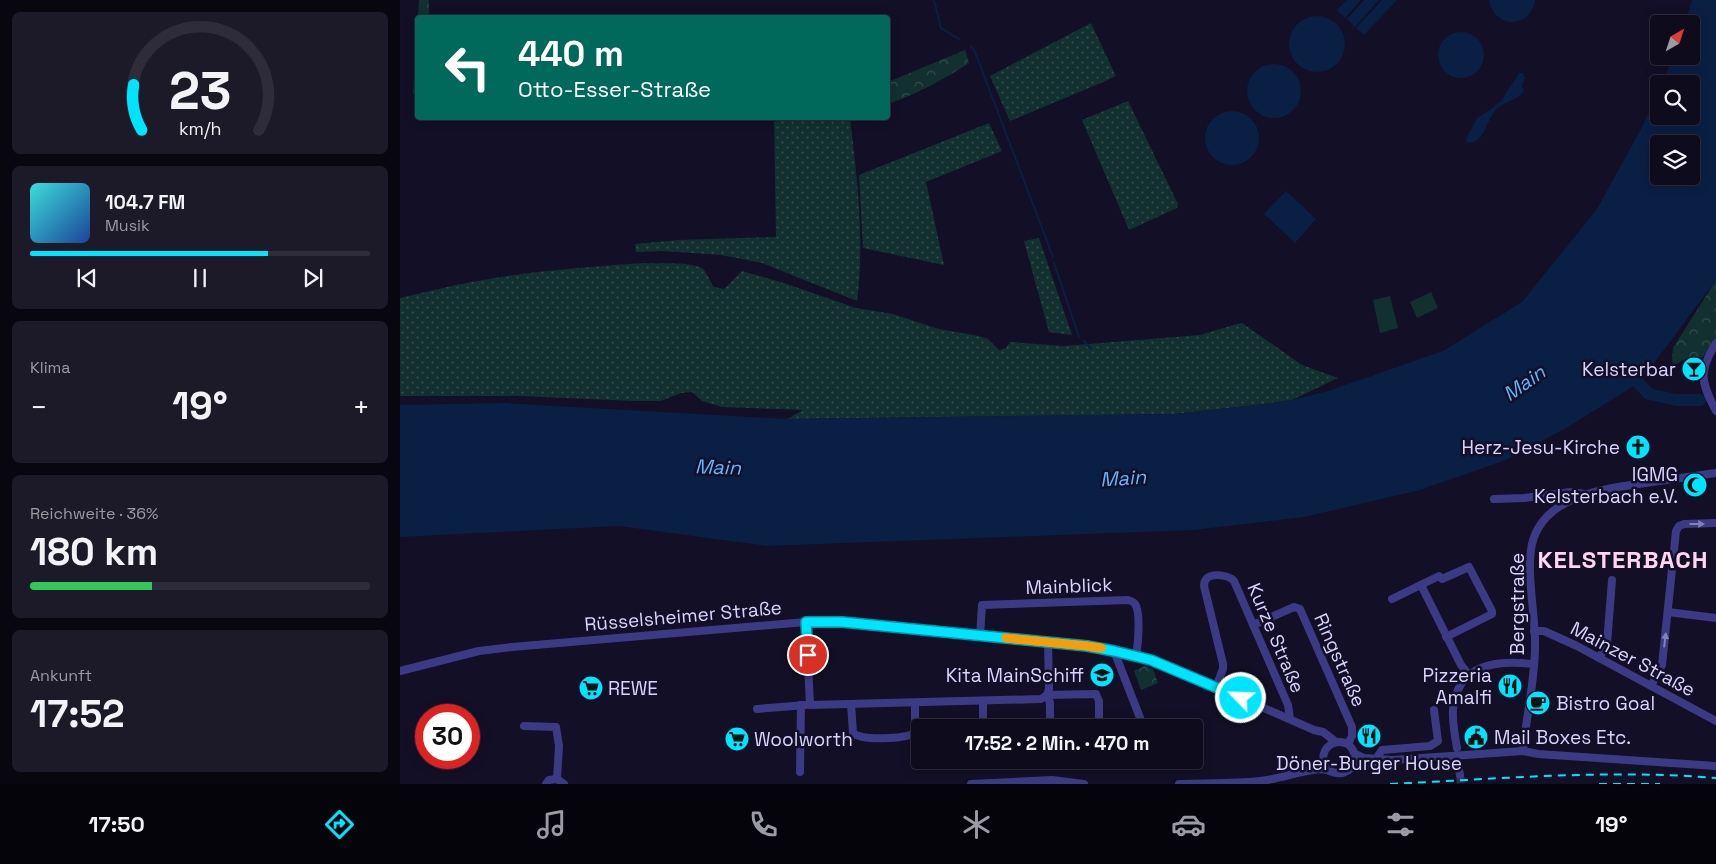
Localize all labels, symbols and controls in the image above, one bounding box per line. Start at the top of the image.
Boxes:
north arrow [1650,15,1700,65]
map controls [1650,15,1700,185]
text: 440 m [518,32,624,76]
icon: left [435,35,500,100]
text: 23 [169,58,231,124]
text: Otto-Esser-Straße [518,75,711,103]
button: search [1650,75,1700,125]
text: km/h [179,117,221,140]
button: layers [1650,135,1700,185]
text: 104.7 FM [105,190,185,215]
text: Musik [105,215,150,236]
icon: previous [73,264,101,292]
icon: pause [186,264,214,292]
icon: next [299,264,327,292]
bar icon: Kelsterbar [1681,356,1707,382]
text: Klima [30,357,71,378]
place label: Kelsterbar [1582,357,1676,382]
water label: Main [1498,359,1551,407]
text: 19° [172,382,228,430]
text: − [30,389,47,425]
text: + [353,389,370,425]
church icon: Herz-Jesu-Kirche [1625,434,1651,460]
place label: Herz-Jesu-Kirche [1461,435,1620,460]
water label: Main [695,453,742,481]
place label: IGMG Kelsterbach e.V. [1534,462,1678,509]
water label: Main [1099,463,1148,493]
mosque icon: IGMG Kelsterbach e.V. [1682,472,1708,498]
text: Reichweite · 36% [30,503,158,524]
one-way arrow [1690,520,1706,528]
text: 180 km [30,528,158,576]
district label: KELSTERBACH [1538,544,1708,575]
street label: Bergstraße [1505,553,1530,655]
street label: Mainblick [1025,572,1113,600]
street label: Kurze Straße [1242,579,1310,697]
street label: Rüsselsheimer Straße [583,595,783,637]
street label: Ringstraße [1308,609,1372,711]
street label: Mainzer Straße [1566,616,1700,702]
one-way arrow [1661,632,1669,648]
pin [787,634,829,676]
icon: arrive [794,641,822,669]
school or university icon: Kita MainSchiff [1089,662,1115,688]
place label: Kita MainSchiff [946,663,1084,688]
place label: Pizzeria Amalfi [1423,663,1492,710]
text: Ankunft [30,665,92,686]
position arrow [1214,671,1266,723]
restaurant icon: Pizzeria Amalfi [1497,673,1523,699]
supermarket icon: REWE [578,675,604,701]
place label: REWE [608,676,658,701]
text: 17:52 [30,690,125,738]
cafe icon: Bistro Goal [1525,690,1551,716]
place label: Bistro Goal [1556,691,1655,716]
speed limit sign: 30 [415,704,480,769]
restaurant icon: Döner-Burger House [1356,723,1382,749]
public building icon: Mail Boxes Etc. [1463,724,1489,750]
place label: Mail Boxes Etc. [1494,725,1631,750]
supermarket icon: Woolworth [724,726,750,752]
place label: Woolworth [754,727,853,752]
text: 17:52 · 2 Min. · 470 m [965,731,1149,756]
place label: Döner-Burger House [1276,751,1462,776]
icon: directions [322,807,357,842]
icon: music [534,807,569,842]
icon: phone [746,807,781,842]
icon: climate [959,807,994,842]
icon: car [1171,807,1206,842]
icon: filters [1383,807,1418,842]
text: 17:50 [89,810,145,838]
text: 19° [1595,810,1627,838]

